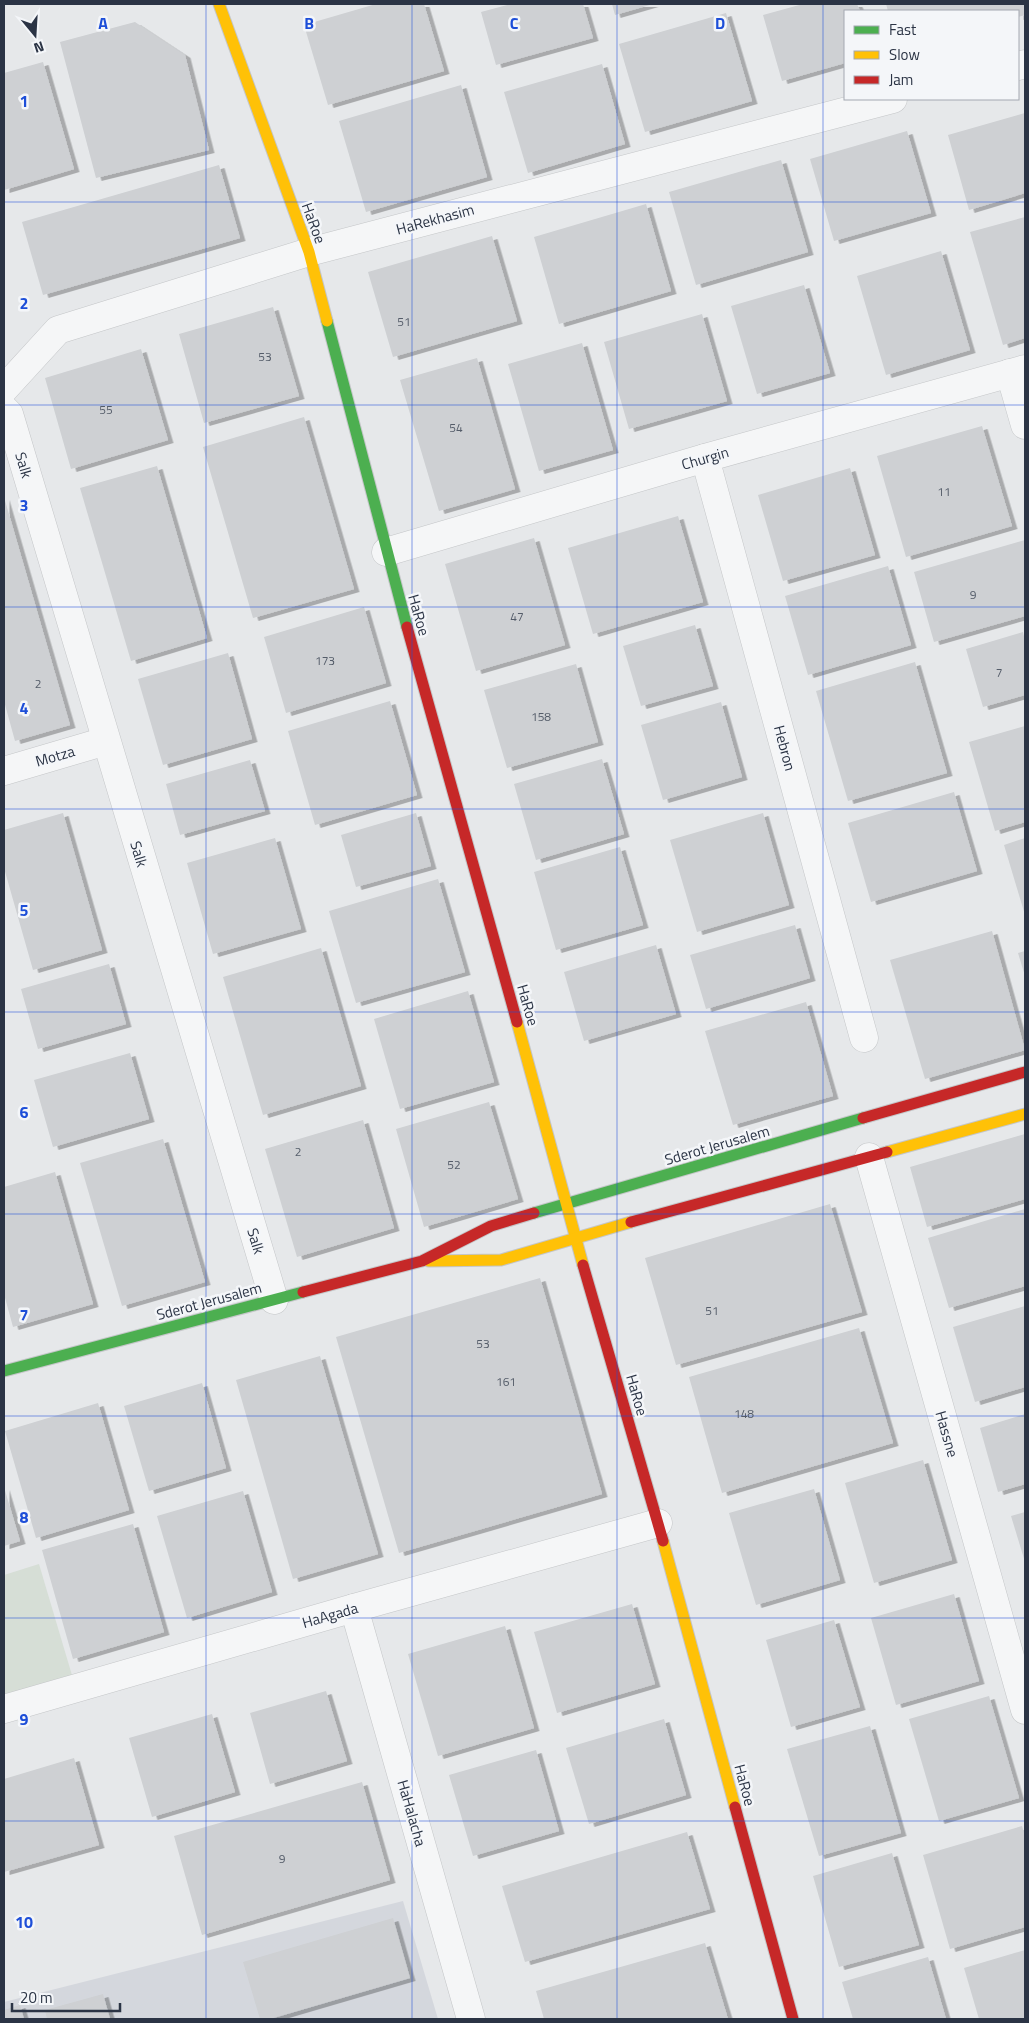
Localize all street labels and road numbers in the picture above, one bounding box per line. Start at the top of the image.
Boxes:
street label: HaRekhasim [393,198,477,240]
street label: HaRoe [296,199,332,247]
street label: Churgin [679,440,731,476]
street label: Salk [9,449,39,481]
street label: HaRoe [402,592,436,638]
street label: Hebron [768,723,802,773]
street label: Motza [33,739,78,773]
street label: Salk [124,838,154,870]
street label: HaRoe [511,982,545,1028]
street label: Sderot Jerusalem [662,1119,772,1171]
street label: Salk [241,1225,271,1257]
street label: Sderot Jerusalem [154,1276,264,1326]
street label: HaRoe [620,1372,654,1418]
street label: Hassne [929,1408,965,1460]
street label: HaAgada [299,1596,361,1634]
street label: HaRoe [728,1762,762,1808]
street label: HaHalacha [392,1777,433,1849]

